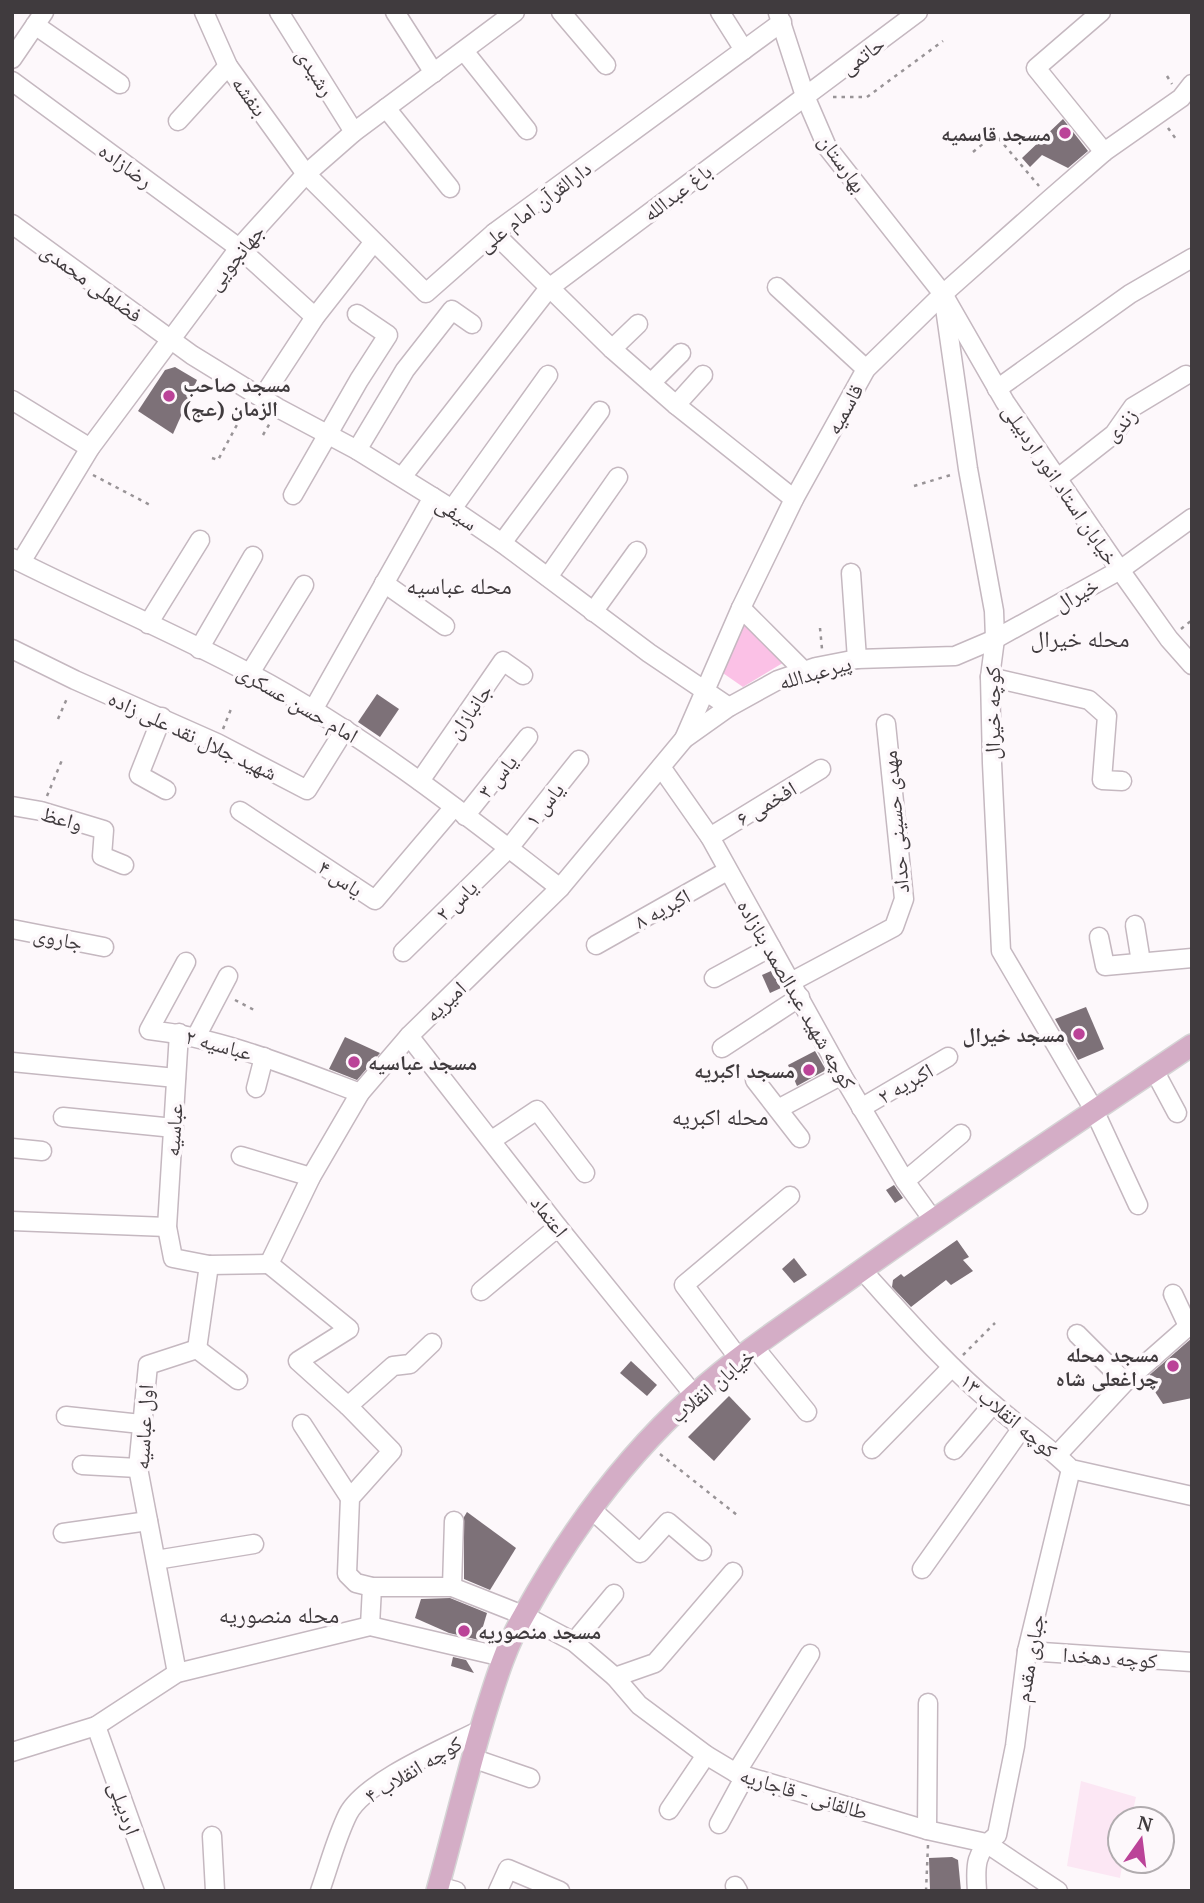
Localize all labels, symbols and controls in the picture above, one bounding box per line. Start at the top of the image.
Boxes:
street label: حاتمی [834,29,890,81]
street label: رشیدی [290,42,342,102]
street label: بنفشه [226,70,274,122]
place label: مسجد قاسمیه [941,119,1051,147]
marker: مسجد قاسمیه [1057,125,1073,141]
street label: بهارستان [813,128,873,198]
street label: رضازاده [93,136,159,194]
street label: دارالقرآن امام علی [471,154,597,259]
street label: باغ عبدالله [637,157,717,227]
street label: جهانجویی [200,218,270,296]
street label: فضلعلی محمدی [36,236,148,328]
place label: مسجد صاحب الزمان (عج) [183,370,291,423]
street label: قاسمیه [819,379,869,439]
marker: مسجد صاحب الزمان (عج) [161,388,177,404]
street label: خیابان استاد انور اردبیلی [997,398,1125,570]
street label: زندی [1097,401,1143,447]
street label: سیفی [431,489,483,537]
district label: محله عباسیه [406,570,512,601]
street label: خیرال [1049,570,1103,618]
district label: محله خیرال [1031,623,1129,654]
street label: پیرعبدالله [776,648,854,696]
street label: امام حسن عسکری [232,657,364,750]
street label: کوچه خیرال [978,666,1006,760]
street label: جانبازان [440,678,498,744]
street label: شهید جلال نقد علی زاده [104,684,282,786]
street label: یاس ۳ [471,748,523,804]
street label: مهدی حسینی حداد [875,749,915,895]
street label: افخمی ۶ [731,774,801,832]
street label: یاس ۱ [518,776,570,832]
street label: واعظ [38,799,86,837]
street label: یاس ۴ [313,853,369,903]
street label: یاس ۲ [429,873,483,927]
street label: اکبریه ۸ [629,881,695,935]
street label: کوچه شهید عبدالصمد بنازاده [731,894,863,1094]
street label: جاروی [31,920,85,956]
street label: امیریه [418,974,472,1028]
place label: مسجد خیرال [962,1020,1065,1048]
street label: عباسیه ۲ [183,1022,256,1066]
marker: مسجد خیرال [1071,1026,1087,1042]
place label: مسجد عباسیه [368,1048,477,1076]
marker: مسجد عباسیه [346,1054,362,1070]
place label: مسجد اکبریه [694,1056,795,1084]
street label: اکبریه ۲ [872,1056,938,1110]
marker: مسجد اکبریه [801,1062,817,1078]
district label: محله اکبریه [672,1101,768,1132]
street label: عباسیه [157,1102,189,1157]
street label: اعتماد [525,1189,575,1243]
place label: مسجد محله چراغعلی شاه [1056,1340,1159,1392]
street label: خیابان انقلاب [664,1341,760,1429]
marker: مسجد محله چراغعلی شاه [1165,1358,1181,1374]
street label: کوچه انقلاب ۱۳ [955,1366,1064,1464]
street label: اول عباسیه [127,1384,159,1470]
district label: محله منصوریه [219,1599,339,1630]
street label: جباری مقدم [1007,1612,1051,1704]
place label: مسجد منصوریه [478,1617,601,1645]
marker: مسجد منصوریه [456,1623,472,1639]
street label: کوچه دهخدا [1062,1640,1159,1674]
street label: کوچه انقلاب ۴ [359,1729,467,1809]
street label: طالقانی - قاجاریه [737,1760,871,1826]
street label: اردبیلی [102,1778,148,1838]
north arrow [1106,1805,1176,1875]
text: N [1135,1809,1156,1837]

